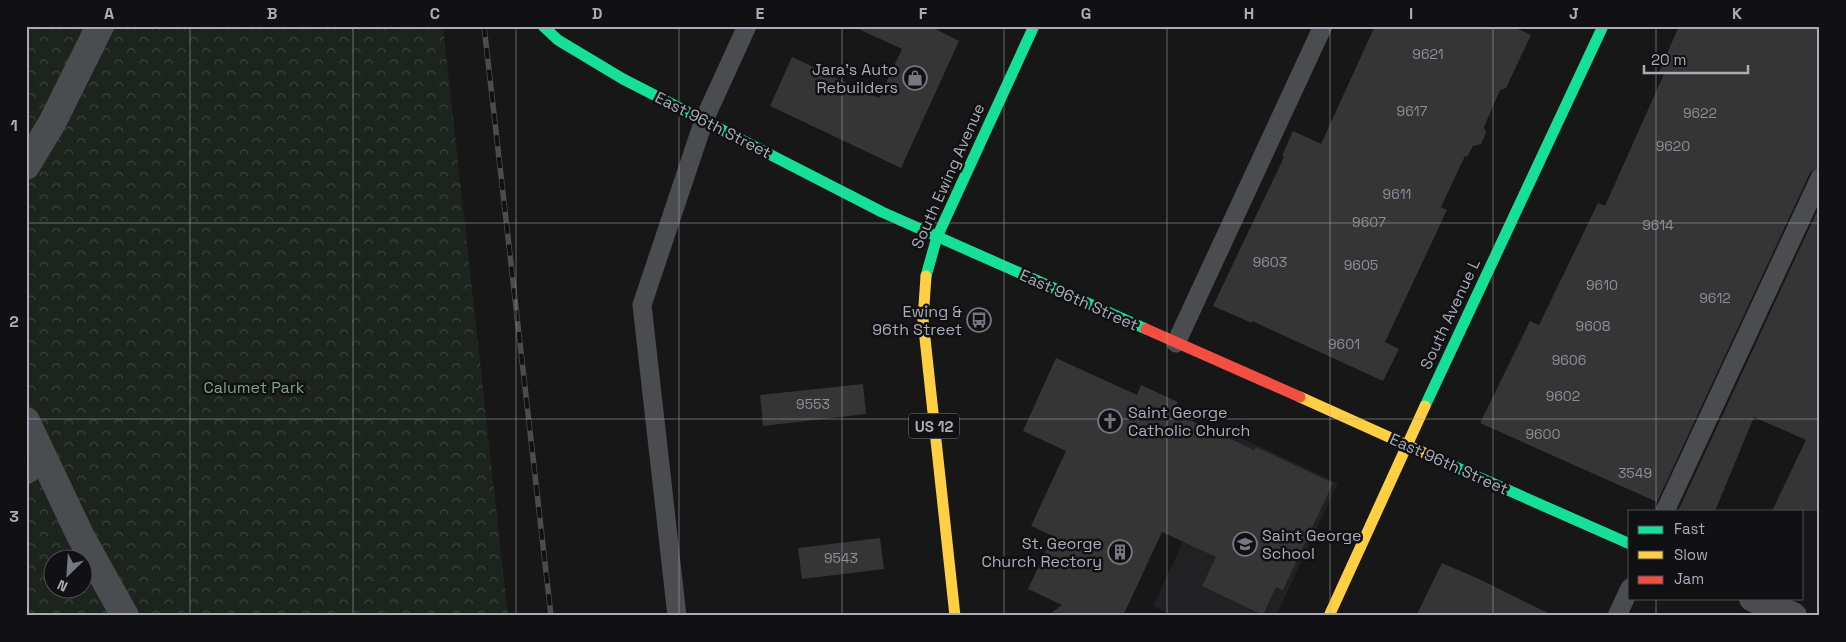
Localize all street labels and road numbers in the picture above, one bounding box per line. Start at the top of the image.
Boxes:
street label: East 96th Street [651,87,775,163]
street label: South Ewing Avenue [906,100,990,252]
street label: South Avenue L [1415,255,1485,373]
street label: East 96th Street [1016,264,1142,336]
road number: US 12 [909,414,959,438]
street label: East 96th Street [1386,428,1512,500]

